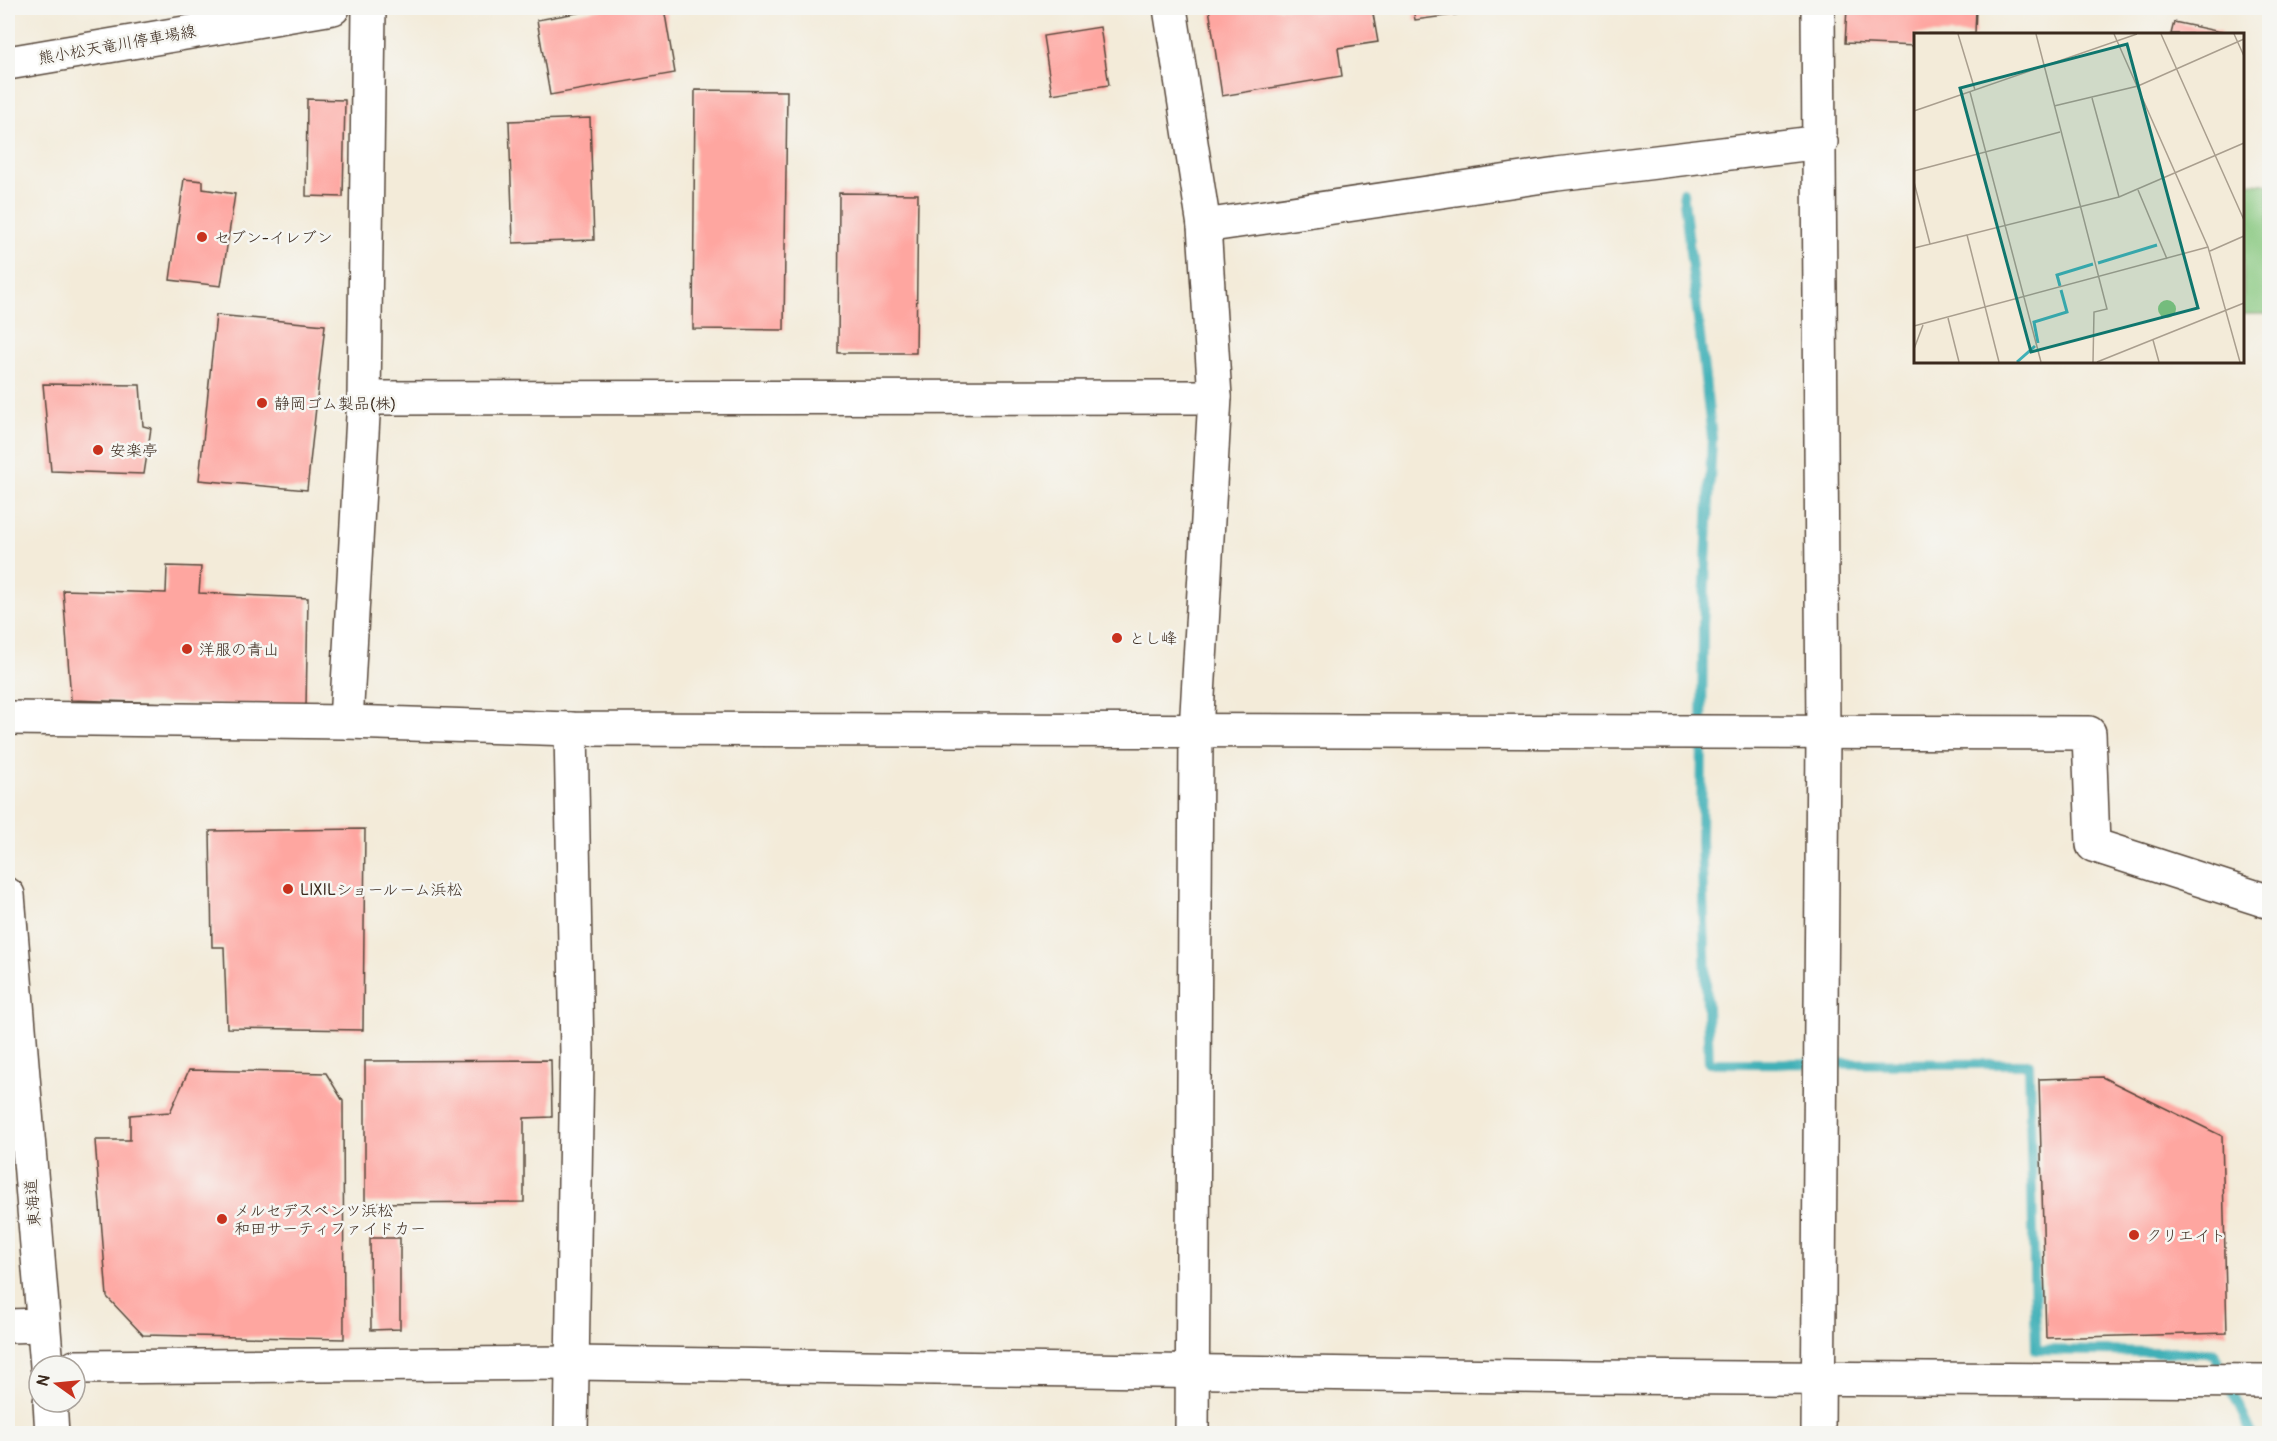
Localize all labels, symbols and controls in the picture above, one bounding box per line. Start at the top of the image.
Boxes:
street label: 熊小松天竜川停車場線 [37,21,198,69]
inset map [1914,33,2244,363]
place label: セブン-イレブン [214,228,333,248]
marker: セブン-イレブン [195,230,209,244]
place label: 静岡ゴム製品(株) [274,394,396,414]
marker: 静岡ゴム製品(株) [255,396,269,410]
place label: 安楽亭 [110,441,158,461]
marker: 安楽亭 [91,443,105,457]
place label: とし峰 [1129,629,1177,649]
marker: とし峰 [1110,631,1124,645]
place label: 洋服の青山 [199,640,279,660]
marker: 洋服の青山 [180,642,194,656]
place label: LIXILショールーム浜松 [300,880,463,900]
marker: LIXILショールーム浜松 [281,882,295,896]
street label: 東海道 [21,1178,45,1228]
place label: メルセデスベンツ浜松 和田サーティファイドカー [234,1201,426,1239]
marker: メルセデスベンツ浜松 和田サーティファイドカー [215,1212,229,1226]
place label: クリエイト [2146,1226,2226,1246]
marker: クリエイト [2127,1228,2141,1242]
north arrow [27,1354,87,1414]
text: N [32,1372,55,1388]

